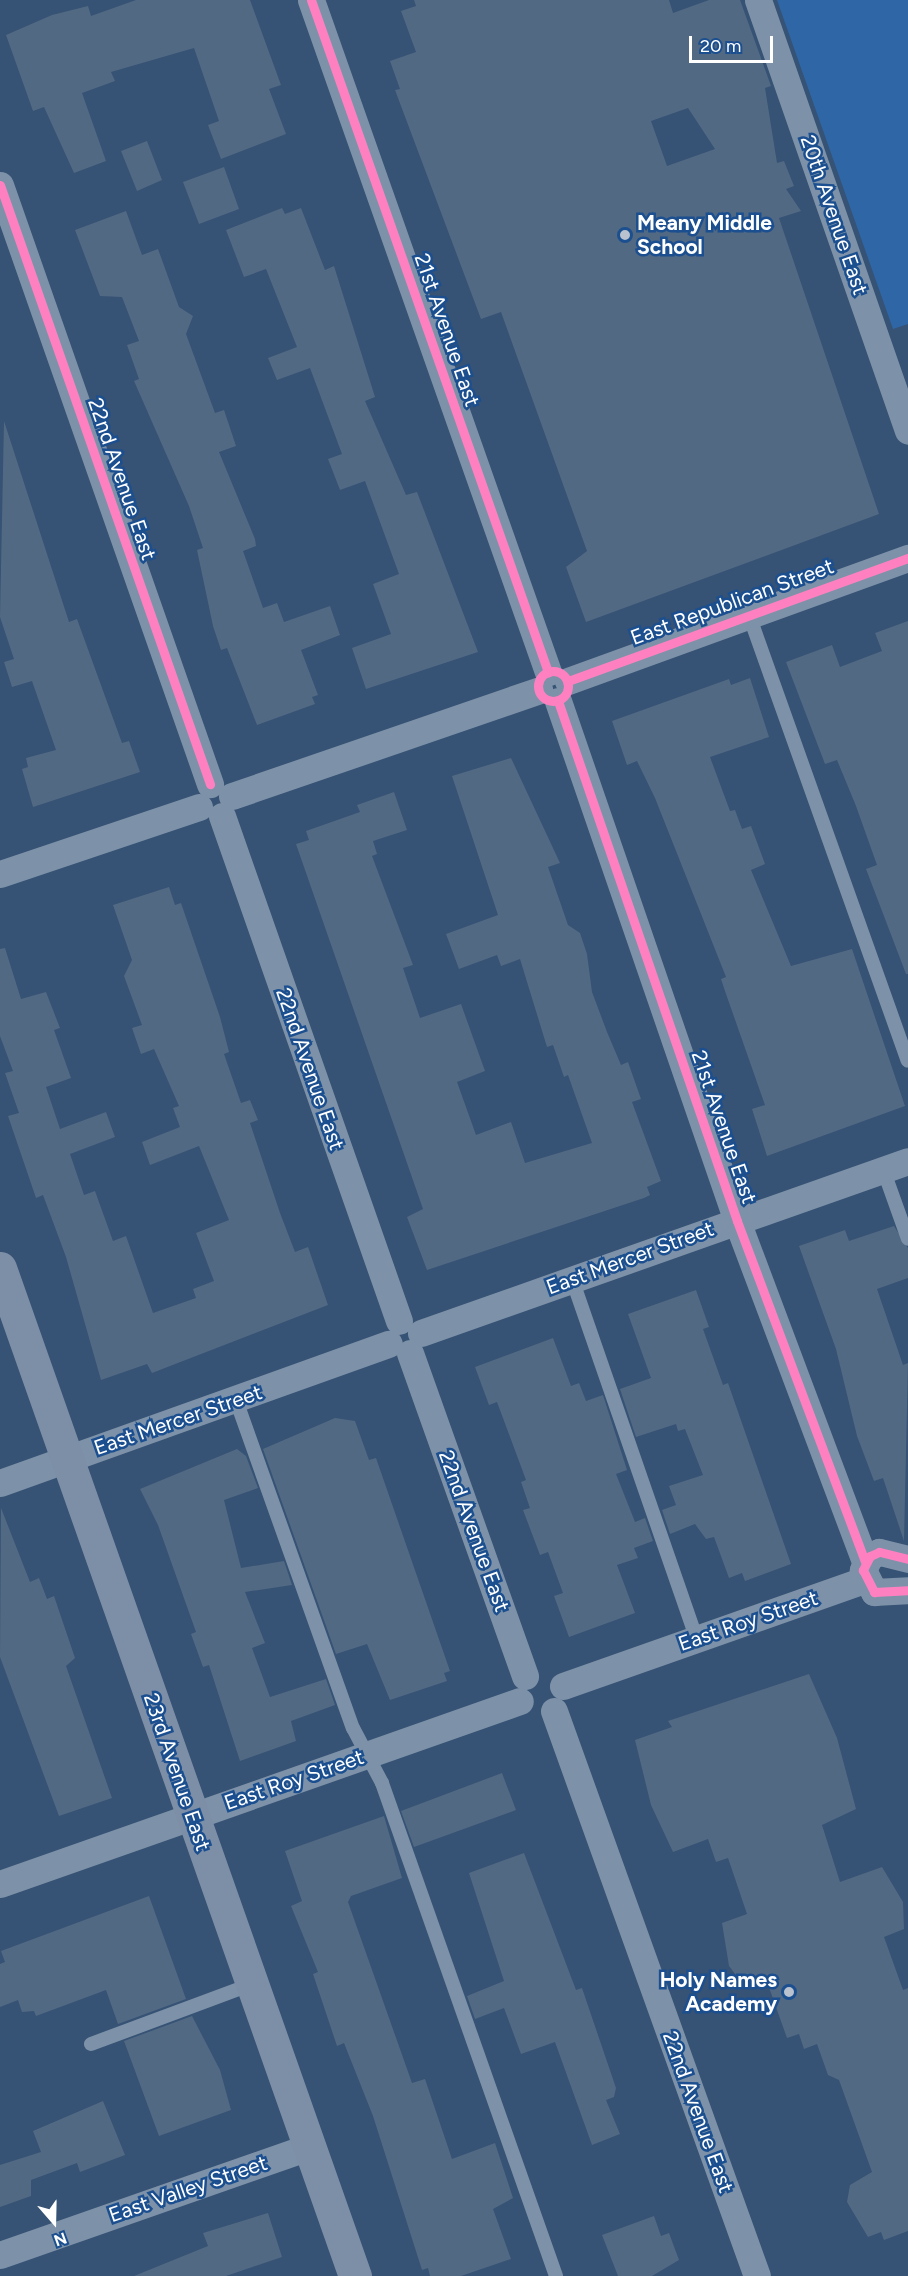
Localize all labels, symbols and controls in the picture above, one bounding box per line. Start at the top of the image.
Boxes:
scale bar [692,24,776,62]
text: 20 m [700,35,741,57]
street label: 20th Avenue East [795,132,873,298]
place label: Meany Middle School [637,210,772,260]
marker: Meany Middle School [618,228,632,242]
street label: 21st Avenue East [409,250,485,410]
street label: 22nd Avenue East [82,395,162,563]
street label: East Republican Street [627,554,837,650]
street label: 22nd Avenue East [270,985,350,1153]
street label: 21st Avenue East [686,1047,762,1207]
street label: East Mercer Street [543,1216,717,1300]
street label: East Mercer Street [91,1379,265,1461]
street label: 22nd Avenue East [433,1447,515,1615]
street label: East Roy Street [675,1585,821,1657]
street label: 23rd Avenue East [138,1690,216,1854]
street label: East Roy Street [221,1744,367,1816]
place label: Holy Names Academy [660,1967,777,2017]
marker: Holy Names Academy [782,1985,796,1999]
street label: 22nd Avenue East [657,2028,739,2196]
street label: East Valley Street [105,2150,271,2228]
north arrow [24,2192,84,2252]
text: N [51,2228,69,2250]

